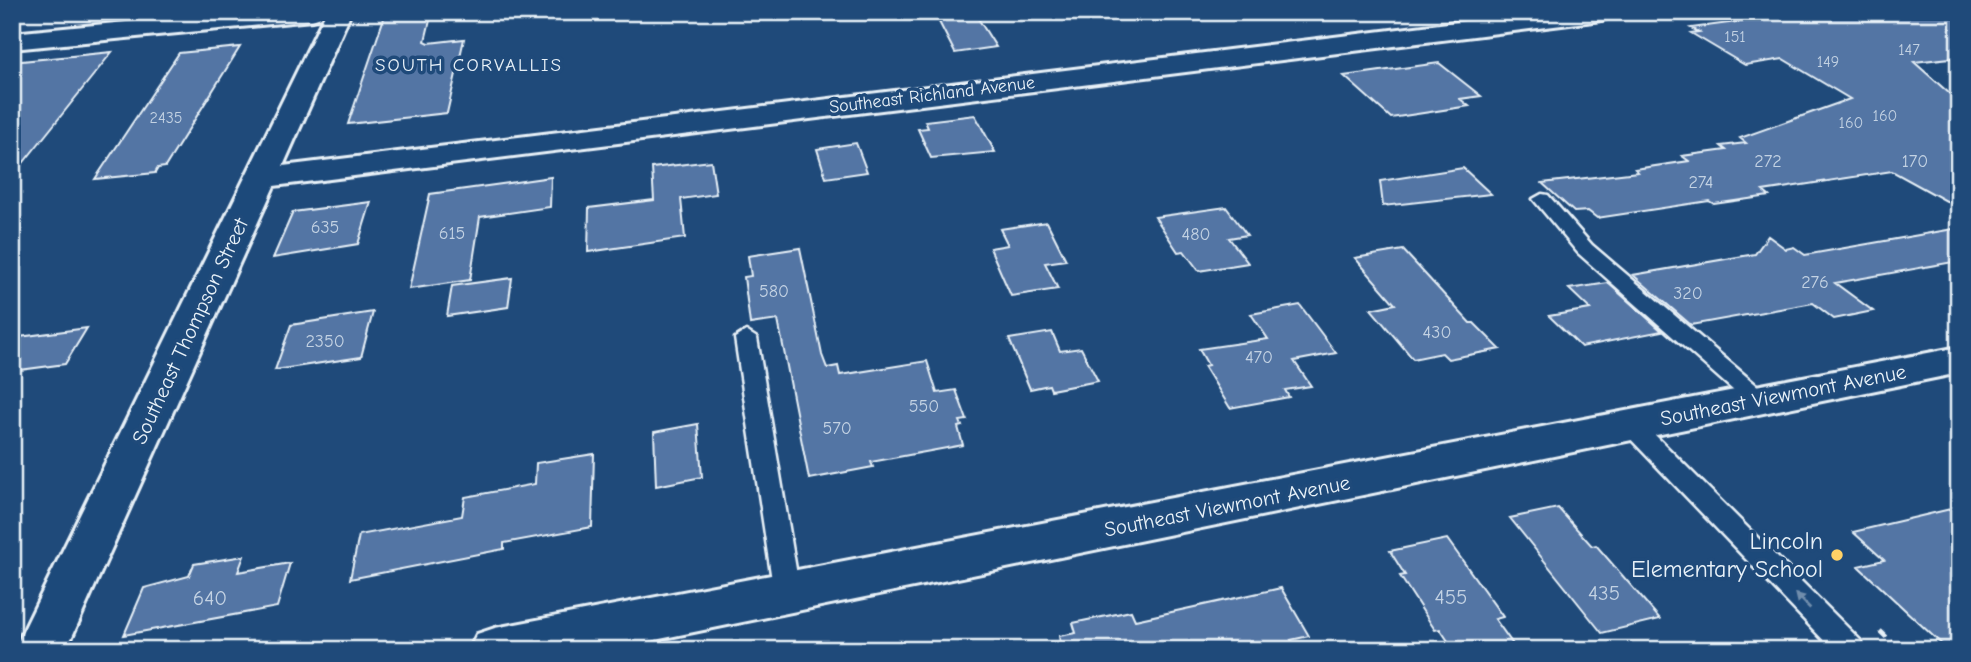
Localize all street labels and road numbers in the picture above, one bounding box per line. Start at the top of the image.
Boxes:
street label: Southeast Richland Avenue [828,72,1036,118]
street label: Southeast Thompson Street [127,213,253,448]
street label: Southeast Viewmont Avenue [1658,359,1908,431]
street label: Southeast Viewmont Avenue [1102,470,1352,542]

